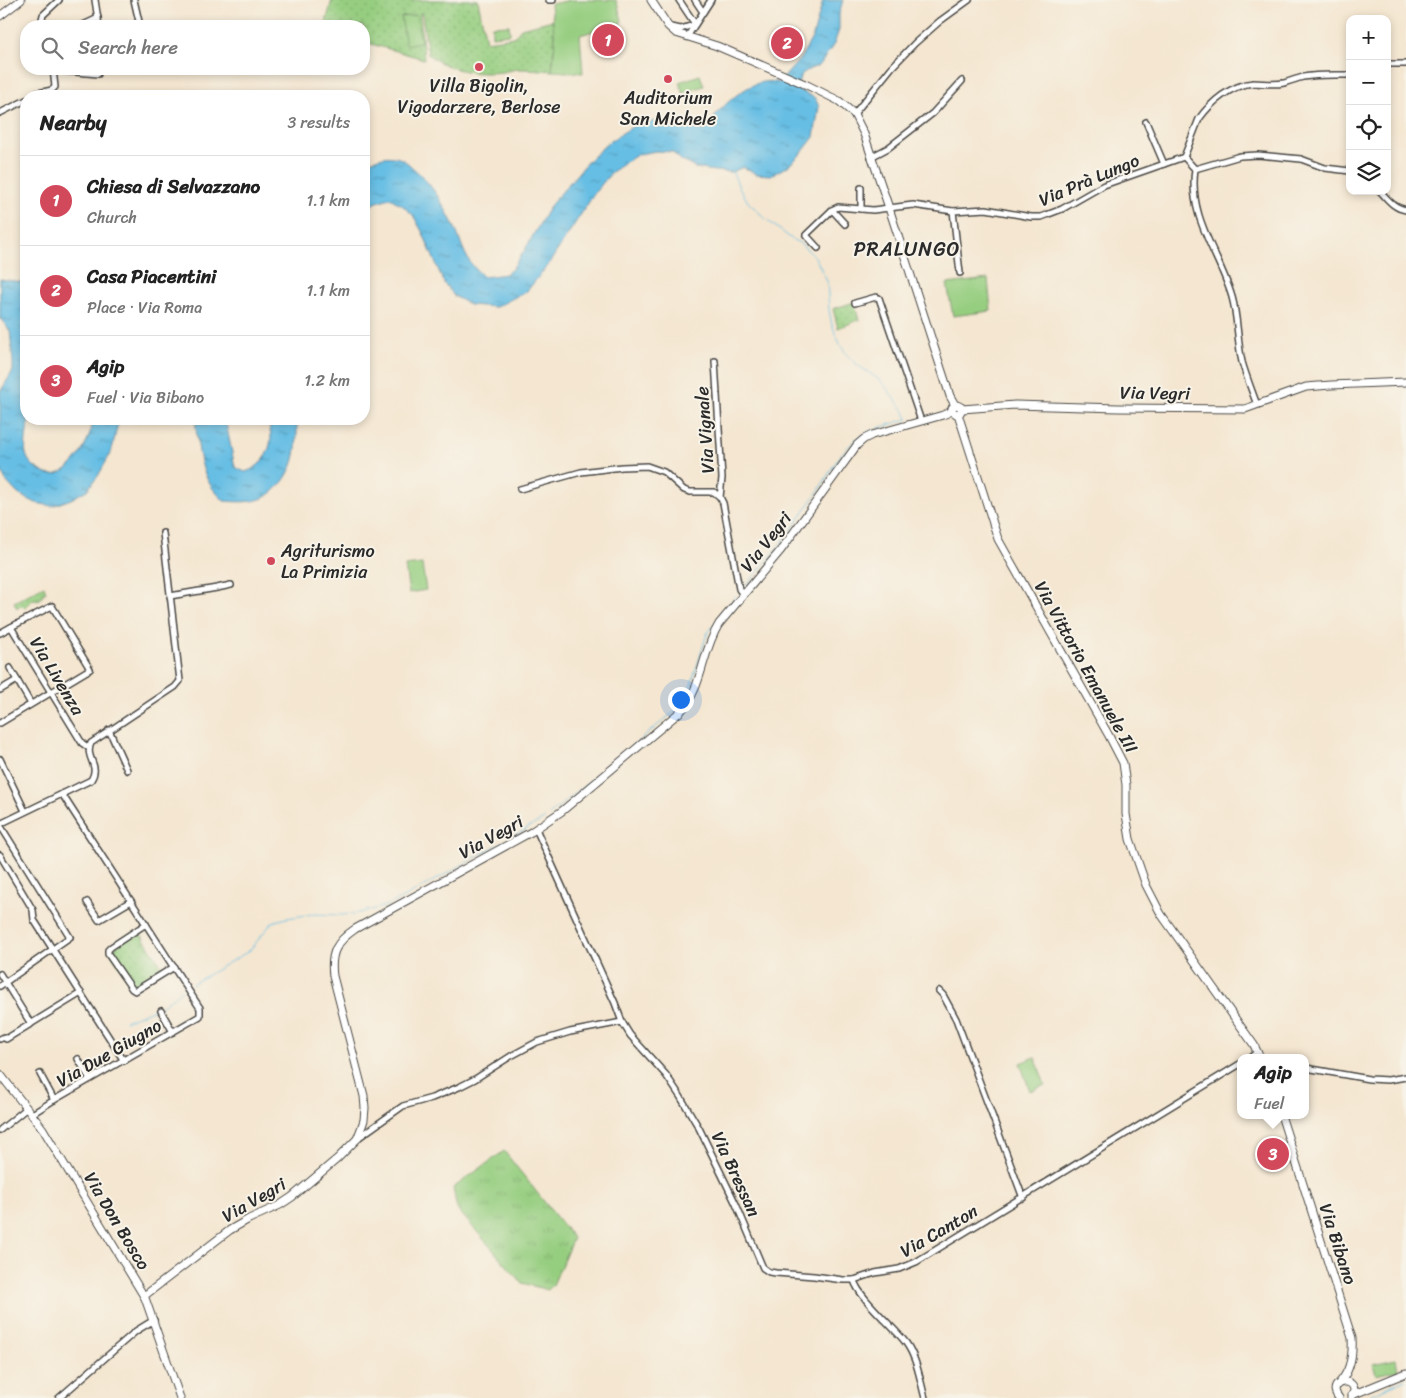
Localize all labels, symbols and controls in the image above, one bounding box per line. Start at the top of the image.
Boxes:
map controls [1346,15,1391,195]
button: + [1346,15,1391,60]
search box [20,20,370,75]
pin: 1 [592,21,624,59]
pin: 2 [771,24,803,62]
text: Search here [78,31,178,64]
icon: search [38,34,66,62]
button: − [1346,60,1391,105]
marker: Villa Bigolin, Vigodarzere, Berlose [473,61,485,73]
place label: Villa Bigolin, Vigodarzere, Berlose [398,70,560,123]
marker: Auditorium San Michele [662,73,674,85]
place label: Auditorium San Michele [620,82,716,135]
text: Nearby [40,104,106,142]
button: locate [1346,105,1391,150]
text: 3 results [287,108,350,137]
street label: Via Prà Lungo [1034,144,1144,216]
button: layers [1346,150,1391,195]
text: Chiesa di Selvazzano [87,170,260,203]
text: 1 [53,186,59,215]
text: 1.1 km [306,186,350,215]
text: Church [87,203,137,232]
district label: PRALUNGO [853,232,961,267]
text: Casa Piacentini [87,260,216,293]
text: 2 [51,276,61,305]
text: 1.1 km [306,276,350,305]
text: Place · Via Roma [87,293,202,322]
text: Agip [87,350,124,383]
text: 3 [52,366,60,395]
text: 1.2 km [304,366,350,395]
street label: Via Vegri [1120,376,1191,410]
text: Fuel · Via Bibano [87,383,204,412]
street label: Via Vignale [686,385,724,475]
street label: Via Vegri [732,504,801,580]
place label: Agriturismo La Primizia [280,535,375,588]
marker: Agriturismo La Primizia [265,555,277,567]
street label: Via Vittorio Emanuele III [1025,575,1147,760]
street label: Via Livenza [21,630,94,723]
your location [668,687,694,713]
street label: Via Vegri [453,805,530,868]
street label: Via Due Giugno [50,1010,168,1096]
popup [1237,1054,1309,1119]
text: Agip [1254,1056,1292,1089]
text: Fuel [1254,1089,1284,1118]
street label: Via Bressan [702,1126,770,1222]
pin: 3 [1257,1135,1289,1173]
street label: Via Don Bosco [75,1165,159,1277]
street label: Via Vegri [216,1168,293,1231]
street label: Via Canton [894,1196,984,1266]
street label: Via Bibano [1310,1199,1366,1289]

